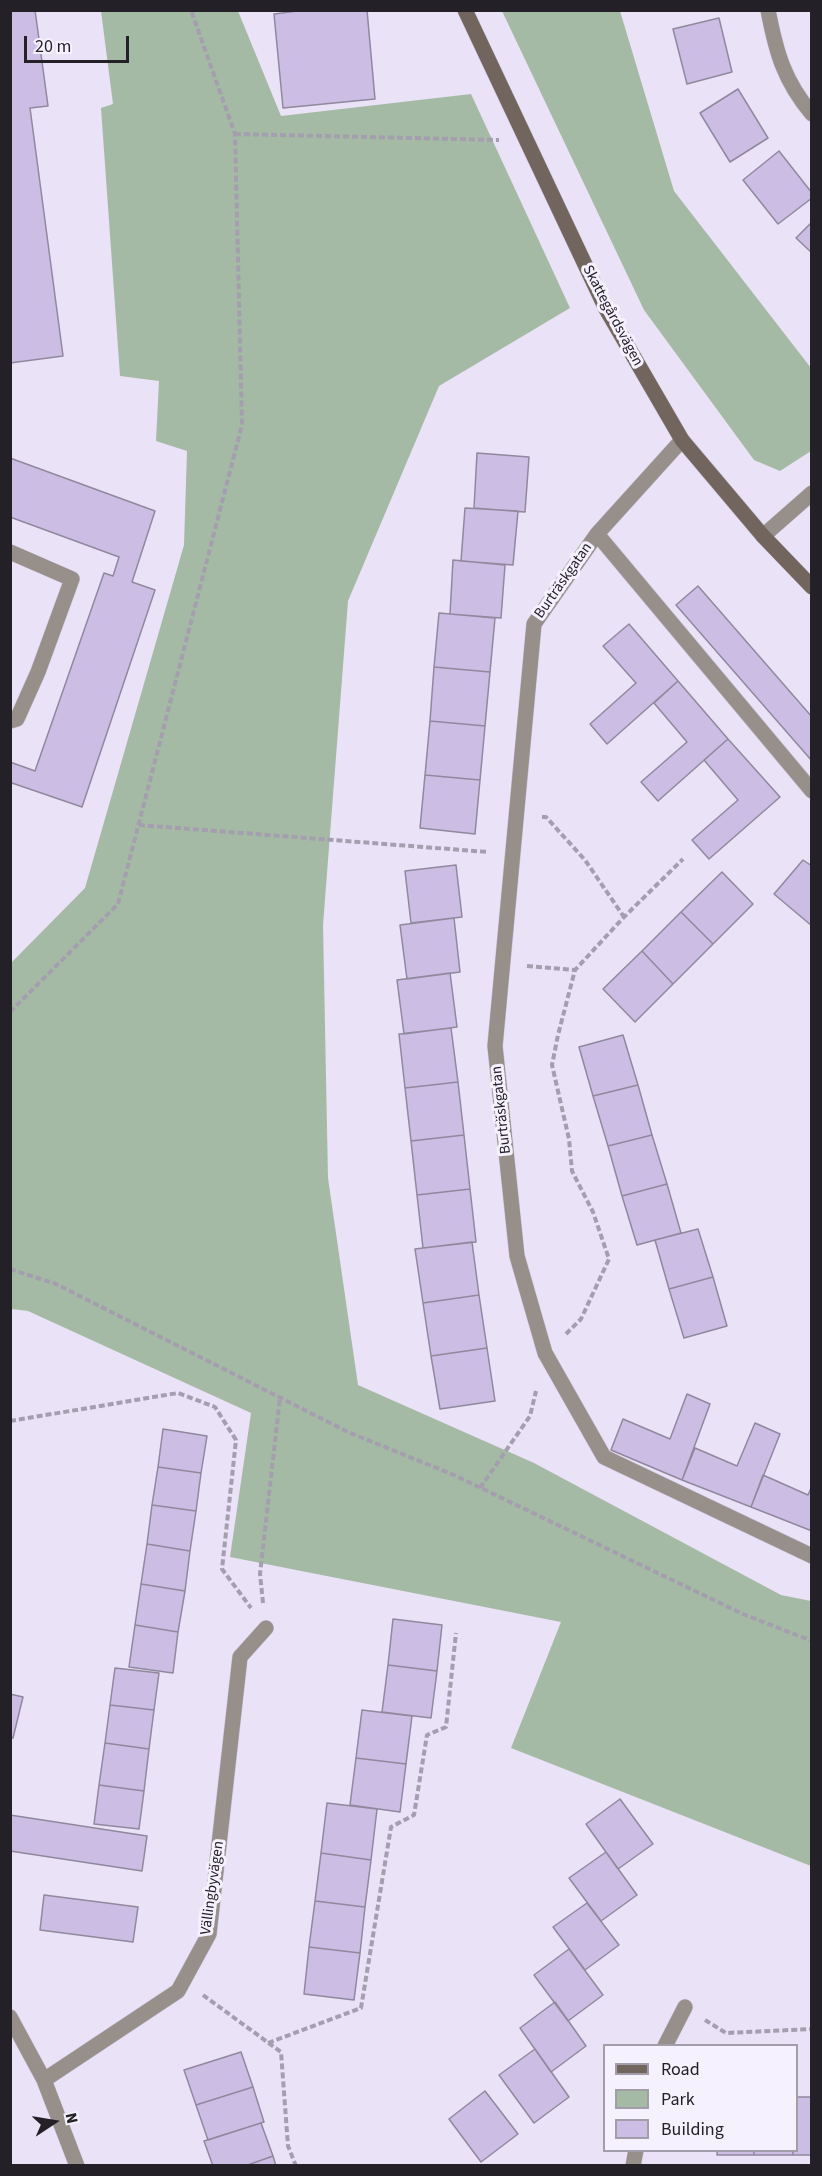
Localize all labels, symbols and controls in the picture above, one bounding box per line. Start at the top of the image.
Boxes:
scale bar [27,24,132,62]
text: 20 m [35,34,71,59]
street label: Skattegårdsvägen [578,263,646,369]
street label: Burträskgatan [531,540,597,622]
street label: Burträskgatan [488,1065,516,1155]
street label: Vällingbyvägen [198,1840,228,1936]
legend [603,2044,798,2152]
text: Road [661,2057,700,2082]
text: Park [661,2087,695,2112]
north arrow [24,2092,84,2152]
text: N [60,2111,83,2126]
text: Building [661,2117,724,2142]

